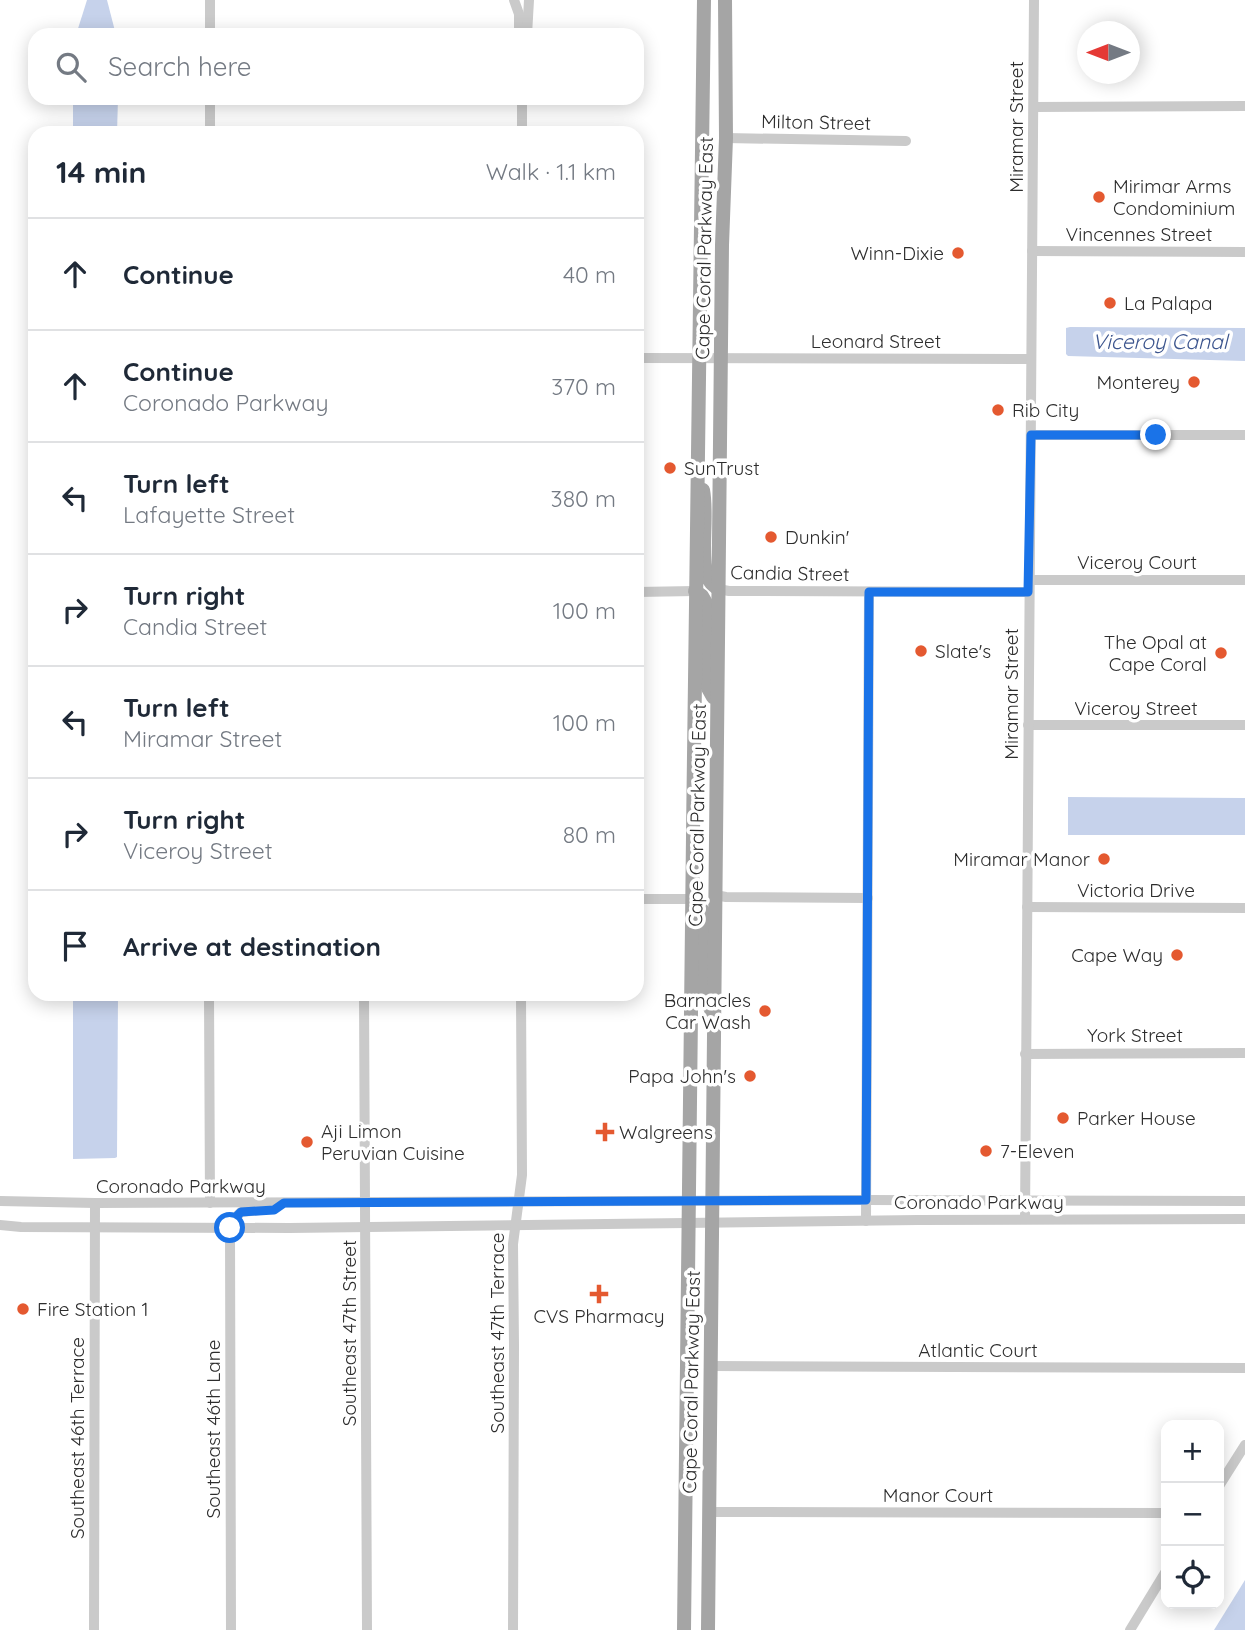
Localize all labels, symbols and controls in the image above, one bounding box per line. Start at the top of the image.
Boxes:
north arrow [1077,21,1140,84]
search box [28,28,644,105]
icon: search [52,48,90,86]
text: Search here [108,50,252,83]
street label: Miramar Street [1004,61,1028,193]
street label: Milton Street [761,109,871,135]
street label: Cape Coral Parkway East [690,136,718,360]
text: 14 min [56,153,146,191]
text: Walk · 1.1 km [486,157,616,186]
place label: Mirimar Arms Condominium [1113,174,1235,220]
marker: Mirimar Arms Condominium [1091,189,1107,205]
street label: Vincennes Street [1066,222,1213,246]
place label: Winn-Dixie [850,241,944,265]
marker: Winn-Dixie [950,245,966,261]
icon: ahead [56,255,94,293]
text: Continue [123,258,234,291]
text: 40 m [563,260,616,289]
place label: La Palapa [1124,291,1212,315]
marker: La Palapa [1102,295,1118,311]
water label: Viceroy Canal [1092,328,1230,354]
street label: Leonard Street [811,329,941,353]
text: Continue [123,355,234,388]
icon: ahead [56,367,94,405]
place label: Monterey [1096,370,1180,394]
text: 370 m [551,372,616,401]
marker: Monterey [1186,374,1202,390]
text: Coronado Parkway [123,388,329,417]
place label: Rib City [1012,398,1079,422]
marker: Rib City [990,402,1006,418]
route end [1140,419,1171,450]
place label: SunTrust [684,456,760,480]
marker: SunTrust [662,460,678,476]
text: Turn left [123,467,230,500]
icon: left [56,479,94,517]
text: 380 m [551,484,616,513]
text: Lafayette Street [123,500,295,529]
place label: Dunkin' [785,525,849,549]
marker: Dunkin' [763,529,779,545]
street label: Viceroy Court [1077,550,1197,574]
street label: Candia Street [730,560,850,586]
text: Turn right [123,579,245,612]
icon: right [56,591,94,629]
text: 100 m [553,596,616,625]
text: Candia Street [123,612,267,641]
street label: Miramar Street [999,628,1023,760]
place label: The Opal at Cape Coral [1104,630,1207,676]
place label: Slate's [935,639,991,663]
marker: Slate's [913,643,929,659]
marker: The Opal at Cape Coral [1213,645,1229,661]
text: Turn left [123,691,230,724]
street label: Viceroy Street [1074,696,1198,720]
icon: left [56,703,94,741]
street label: Cape Coral Parkway East [683,703,711,927]
text: 100 m [553,708,616,737]
text: Miramar Street [123,724,282,753]
text: Turn right [123,803,245,836]
icon: right [56,815,94,853]
text: 80 m [563,820,616,849]
text: Viceroy Street [123,836,273,865]
place label: Miramar Manor [953,847,1091,871]
marker: Miramar Manor [1096,851,1112,867]
street label: Victoria Drive [1077,878,1195,902]
icon: arrive [56,927,94,965]
text: Arrive at destination [123,930,381,963]
place label: Cape Way [1071,943,1163,967]
marker: Cape Way [1169,947,1185,963]
place label: Barnacles Car Wash [664,988,751,1034]
marker: Barnacles Car Wash [757,1003,773,1019]
street label: York Street [1087,1023,1183,1047]
place label: Papa John's [628,1064,736,1088]
marker: Papa John's [742,1068,758,1084]
place label: Parker House [1077,1106,1196,1130]
marker: Parker House [1055,1110,1071,1126]
place label: Aji Limon Peruvian Cuisine [321,1119,465,1165]
place label: Walgreens [619,1120,713,1144]
marker: Walgreens [597,1124,613,1140]
marker: Aji Limon Peruvian Cuisine [299,1134,315,1150]
place label: 7-Eleven [1000,1139,1074,1163]
marker: 7-Eleven [978,1143,994,1159]
street label: Coronado Parkway [96,1174,266,1198]
street label: Coronado Parkway [894,1190,1064,1214]
route start [214,1212,245,1243]
street label: Southeast 47th Terrace [485,1232,509,1434]
street label: Southeast 47th Street [337,1240,361,1426]
street label: Cape Coral Parkway East [677,1270,705,1494]
marker: CVS Pharmacy [591,1286,607,1302]
place label: Fire Station 1 [37,1297,148,1321]
marker: Fire Station 1 [15,1301,31,1317]
place label: CVS Pharmacy [533,1304,665,1328]
street label: Southeast 46th Terrace [65,1337,89,1539]
street label: Atlantic Court [918,1338,1038,1362]
street label: Southeast 46th Lane [201,1339,225,1519]
map controls [1161,1420,1224,1609]
button: + [1161,1420,1224,1483]
street label: Manor Court [883,1483,993,1507]
button: − [1161,1483,1224,1546]
button: locate [1161,1546,1224,1609]

